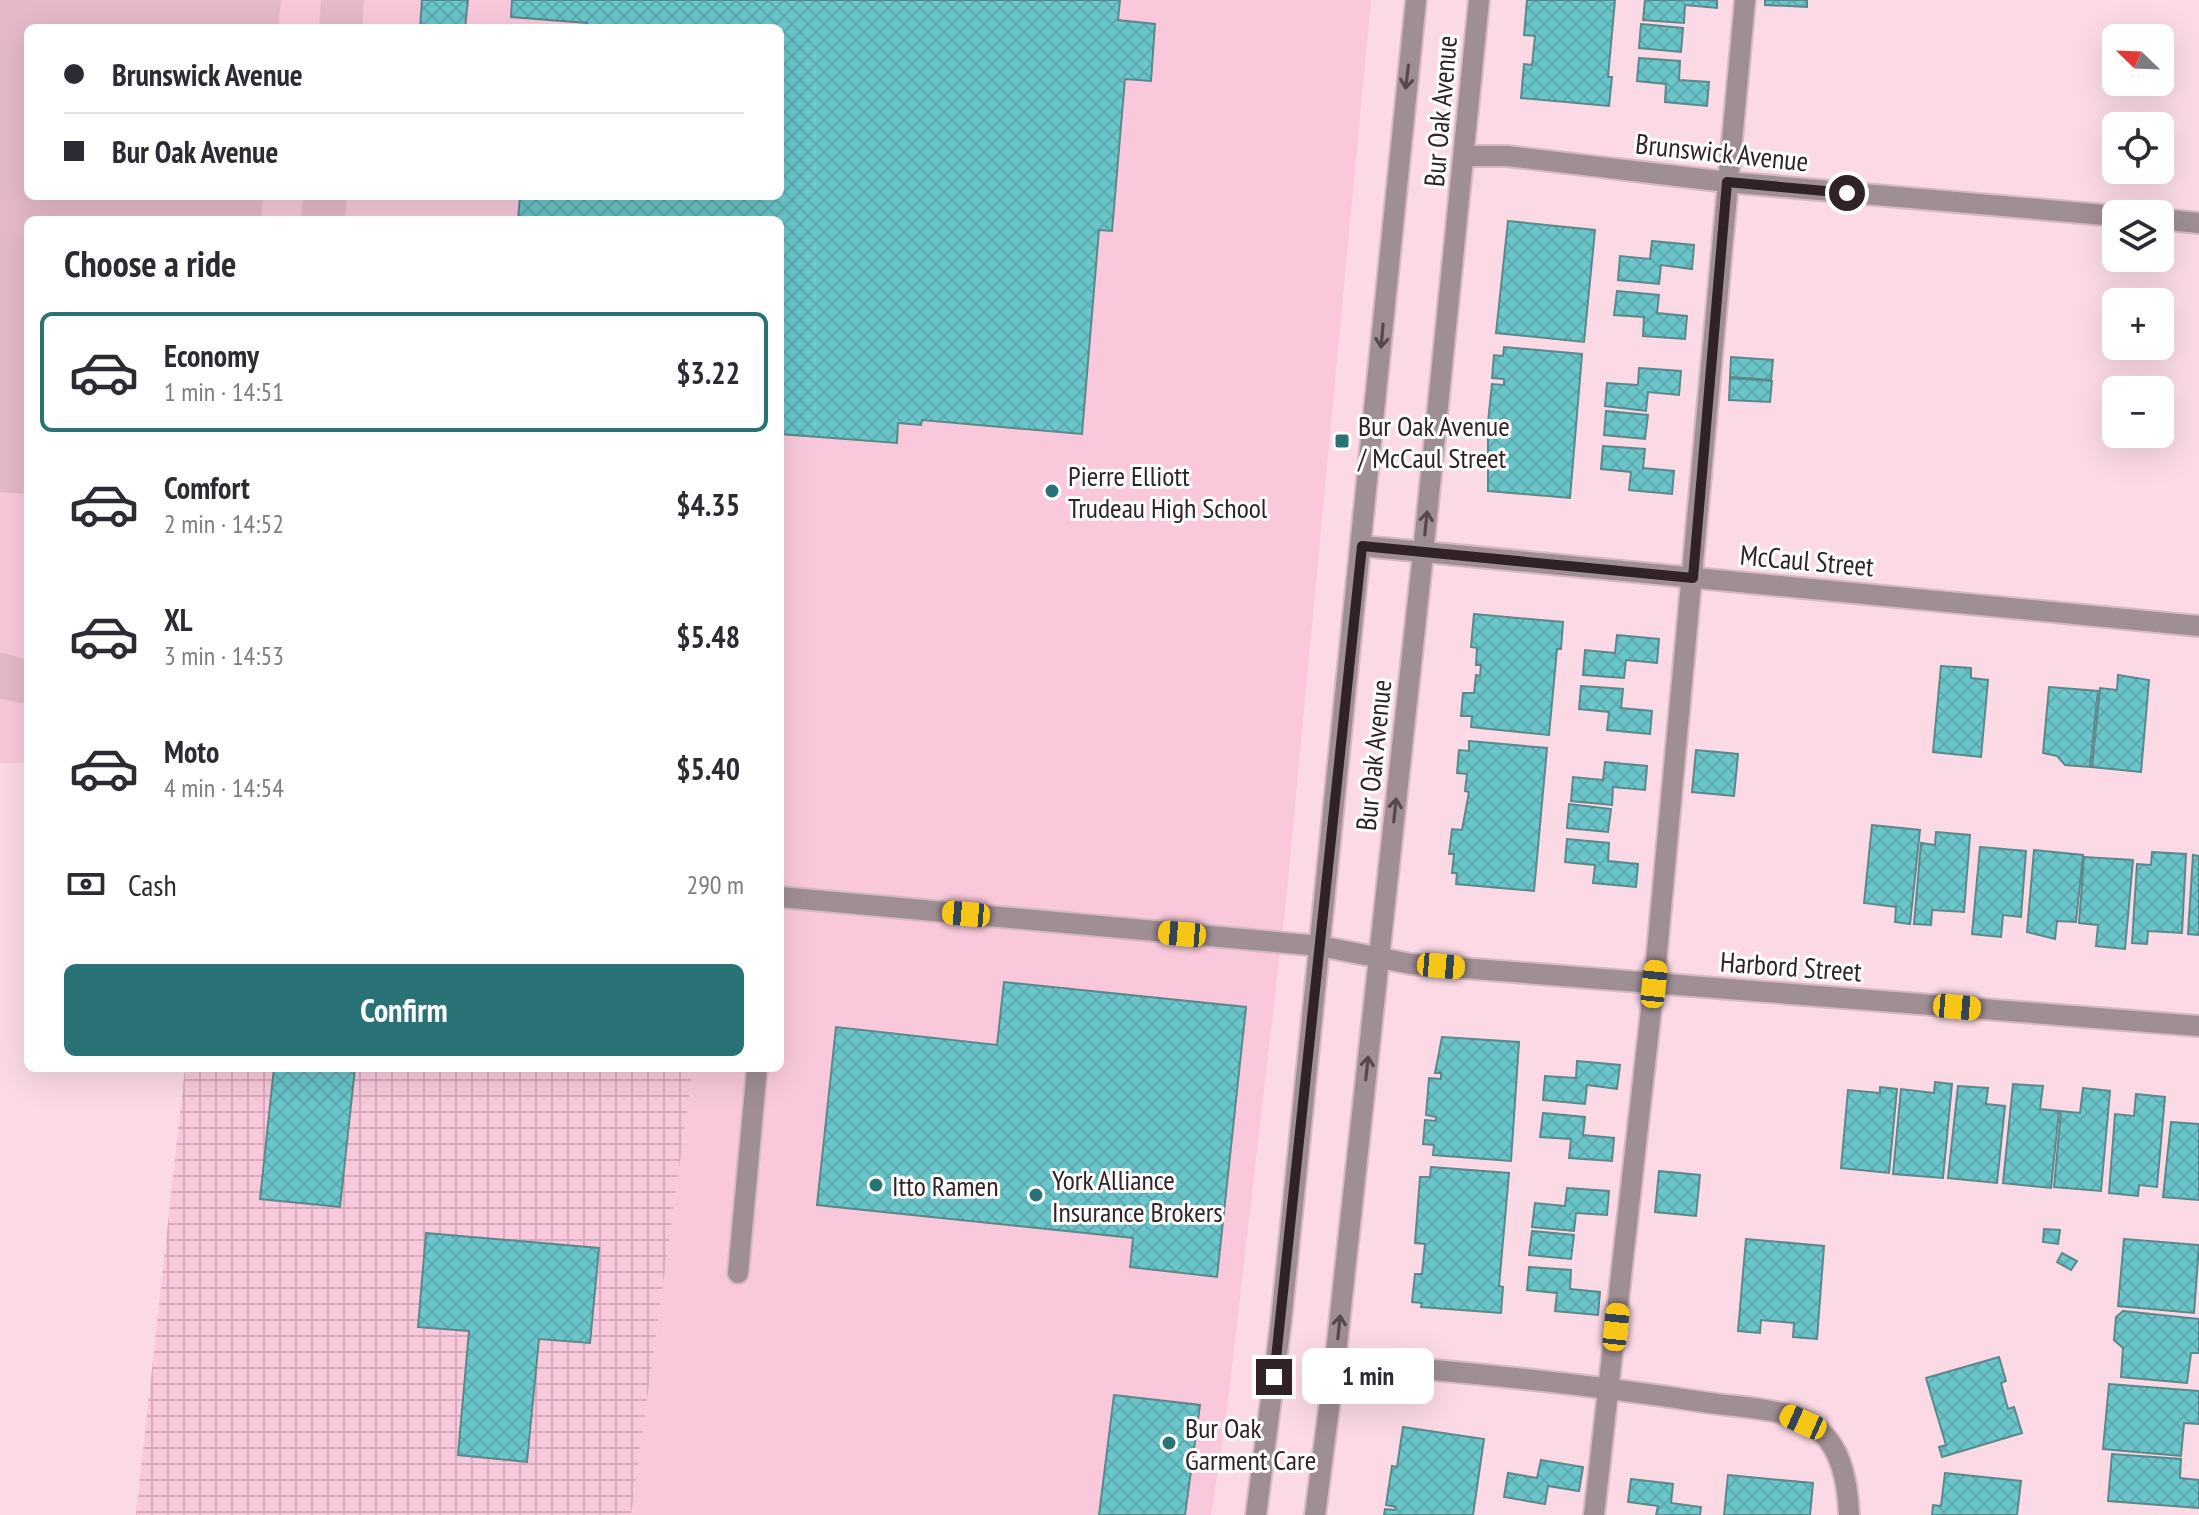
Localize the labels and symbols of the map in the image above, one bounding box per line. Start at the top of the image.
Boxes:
north arrow [2102,24,2174,96]
street label: Bur Oak Avenue [1415,34,1465,188]
one-way arrow [1399,64,1414,90]
street label: Brunswick Avenue [1634,125,1810,179]
route start [1829,175,1865,211]
one-way arrow [1374,322,1389,349]
place label: Bur Oak Avenue / McCaul Street [1357,407,1510,476]
marker: Bur Oak Avenue / McCaul Street [1333,432,1351,450]
place label: Pierre Elliott Trudeau High School [1068,457,1268,526]
marker: Pierre Elliott Trudeau High School [1043,482,1061,500]
one-way arrow [1419,510,1434,537]
street label: McCaul Street [1739,536,1876,584]
street label: Bur Oak Avenue [1347,678,1399,832]
one-way arrow [1388,798,1403,823]
car [941,900,991,928]
car [1157,920,1207,948]
street label: Harbord Street [1719,943,1863,989]
car [1416,952,1466,980]
car [1640,959,1668,1009]
car [1932,993,1982,1021]
one-way arrow [1359,1055,1374,1082]
place label: York Alliance Insurance Brokers [1052,1161,1223,1230]
place label: Itto Ramen [892,1167,998,1204]
marker: Itto Ramen [867,1176,885,1194]
marker: York Alliance Insurance Brokers [1027,1186,1045,1204]
car [1602,1302,1630,1352]
one-way arrow [1331,1314,1346,1340]
callout: 1 min [1302,1349,1434,1405]
route end [1256,1359,1292,1395]
car [1776,1401,1830,1443]
place label: Bur Oak Garment Care [1185,1409,1316,1478]
marker: Bur Oak Garment Care [1160,1434,1178,1452]

